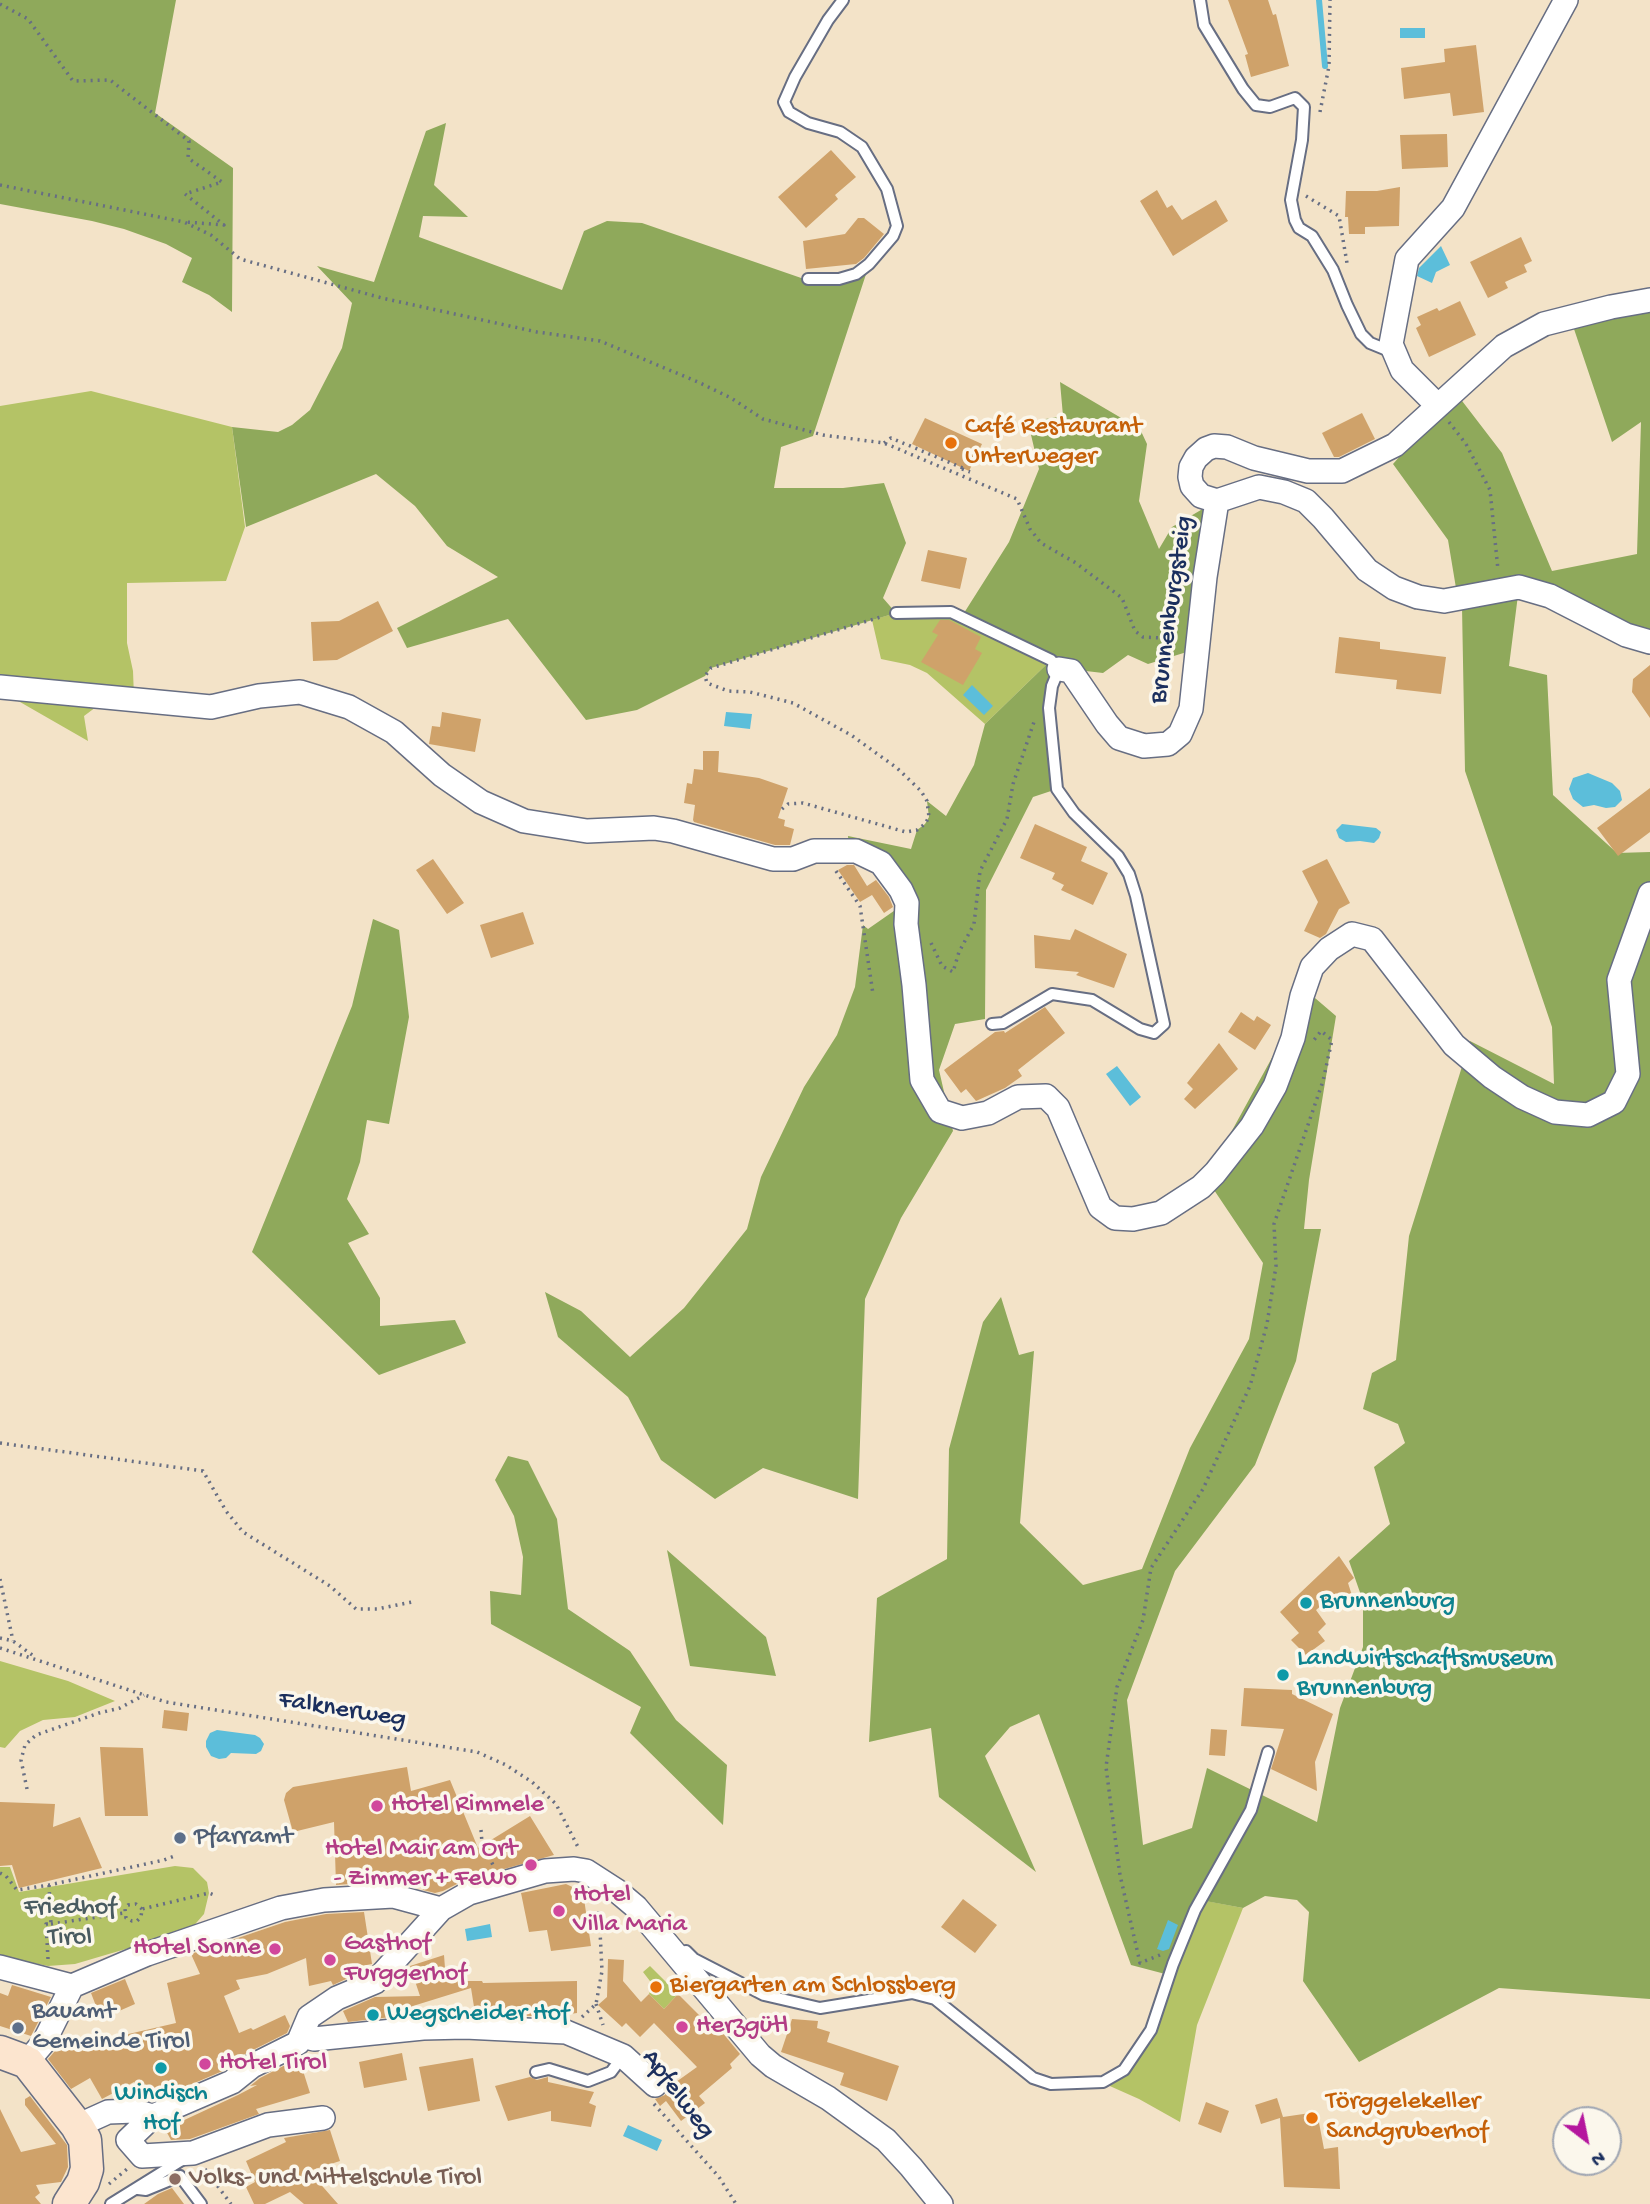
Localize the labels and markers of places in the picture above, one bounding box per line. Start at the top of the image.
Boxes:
place label: Café Restaurant Unterweger [965,412,1142,474]
marker: Café Restaurant Unterweger [943,435,959,451]
place label: Brunnenburg [1320,1587,1455,1619]
marker: Brunnenburg [1298,1595,1314,1611]
place label: Landwirtschaftsmuseum Brunnenburg [1297,1644,1553,1706]
marker: Landwirtschaftsmuseum Brunnenburg [1275,1667,1291,1683]
place label: Hotel Rimmele [391,1790,544,1822]
marker: Hotel Rimmele [369,1798,385,1814]
place label: Pfarramt [194,1822,293,1854]
marker: Pfarramt [172,1830,188,1846]
place label: Hotel Mair am Ort - Zimmer + FeWo [325,1834,517,1896]
marker: Hotel Mair am Ort - Zimmer + FeWo [523,1857,539,1873]
place label: Hotel Villa Maria [573,1880,687,1941]
marker: Hotel Villa Maria [551,1903,567,1919]
place label: Gasthof Furggerhof [344,1929,466,1990]
place label: Hotel Sonne [133,1933,261,1965]
marker: Hotel Sonne [267,1941,283,1957]
marker: Gasthof Furggerhof [322,1952,338,1968]
place label: Biergarten am Schlossberg [670,1971,956,2003]
marker: Biergarten am Schlossberg [648,1979,664,1995]
place label: Bauamt Gemeinde Tirol [32,1997,191,2058]
place label: Wegscheider Hof [387,1999,569,2031]
marker: Wegscheider Hof [365,2007,381,2023]
place label: Herzgütl [696,2011,788,2043]
marker: Herzgütl [674,2019,690,2035]
marker: Bauamt Gemeinde Tirol [10,2020,26,2036]
place label: Hotel Tirol [219,2048,327,2080]
marker: Hotel Tirol [197,2056,213,2072]
marker: Windisch Hof [153,2060,169,2076]
place label: Windisch Hof [114,2079,208,2140]
place label: Törggelekeller Sandgruberhof [1326,2087,1488,2148]
marker: Törggelekeller Sandgruberhof [1304,2110,1320,2126]
place label: Volks- und Mittelschule Tirol [189,2163,482,2195]
marker: Volks- und Mittelschule Tirol [167,2171,183,2187]

